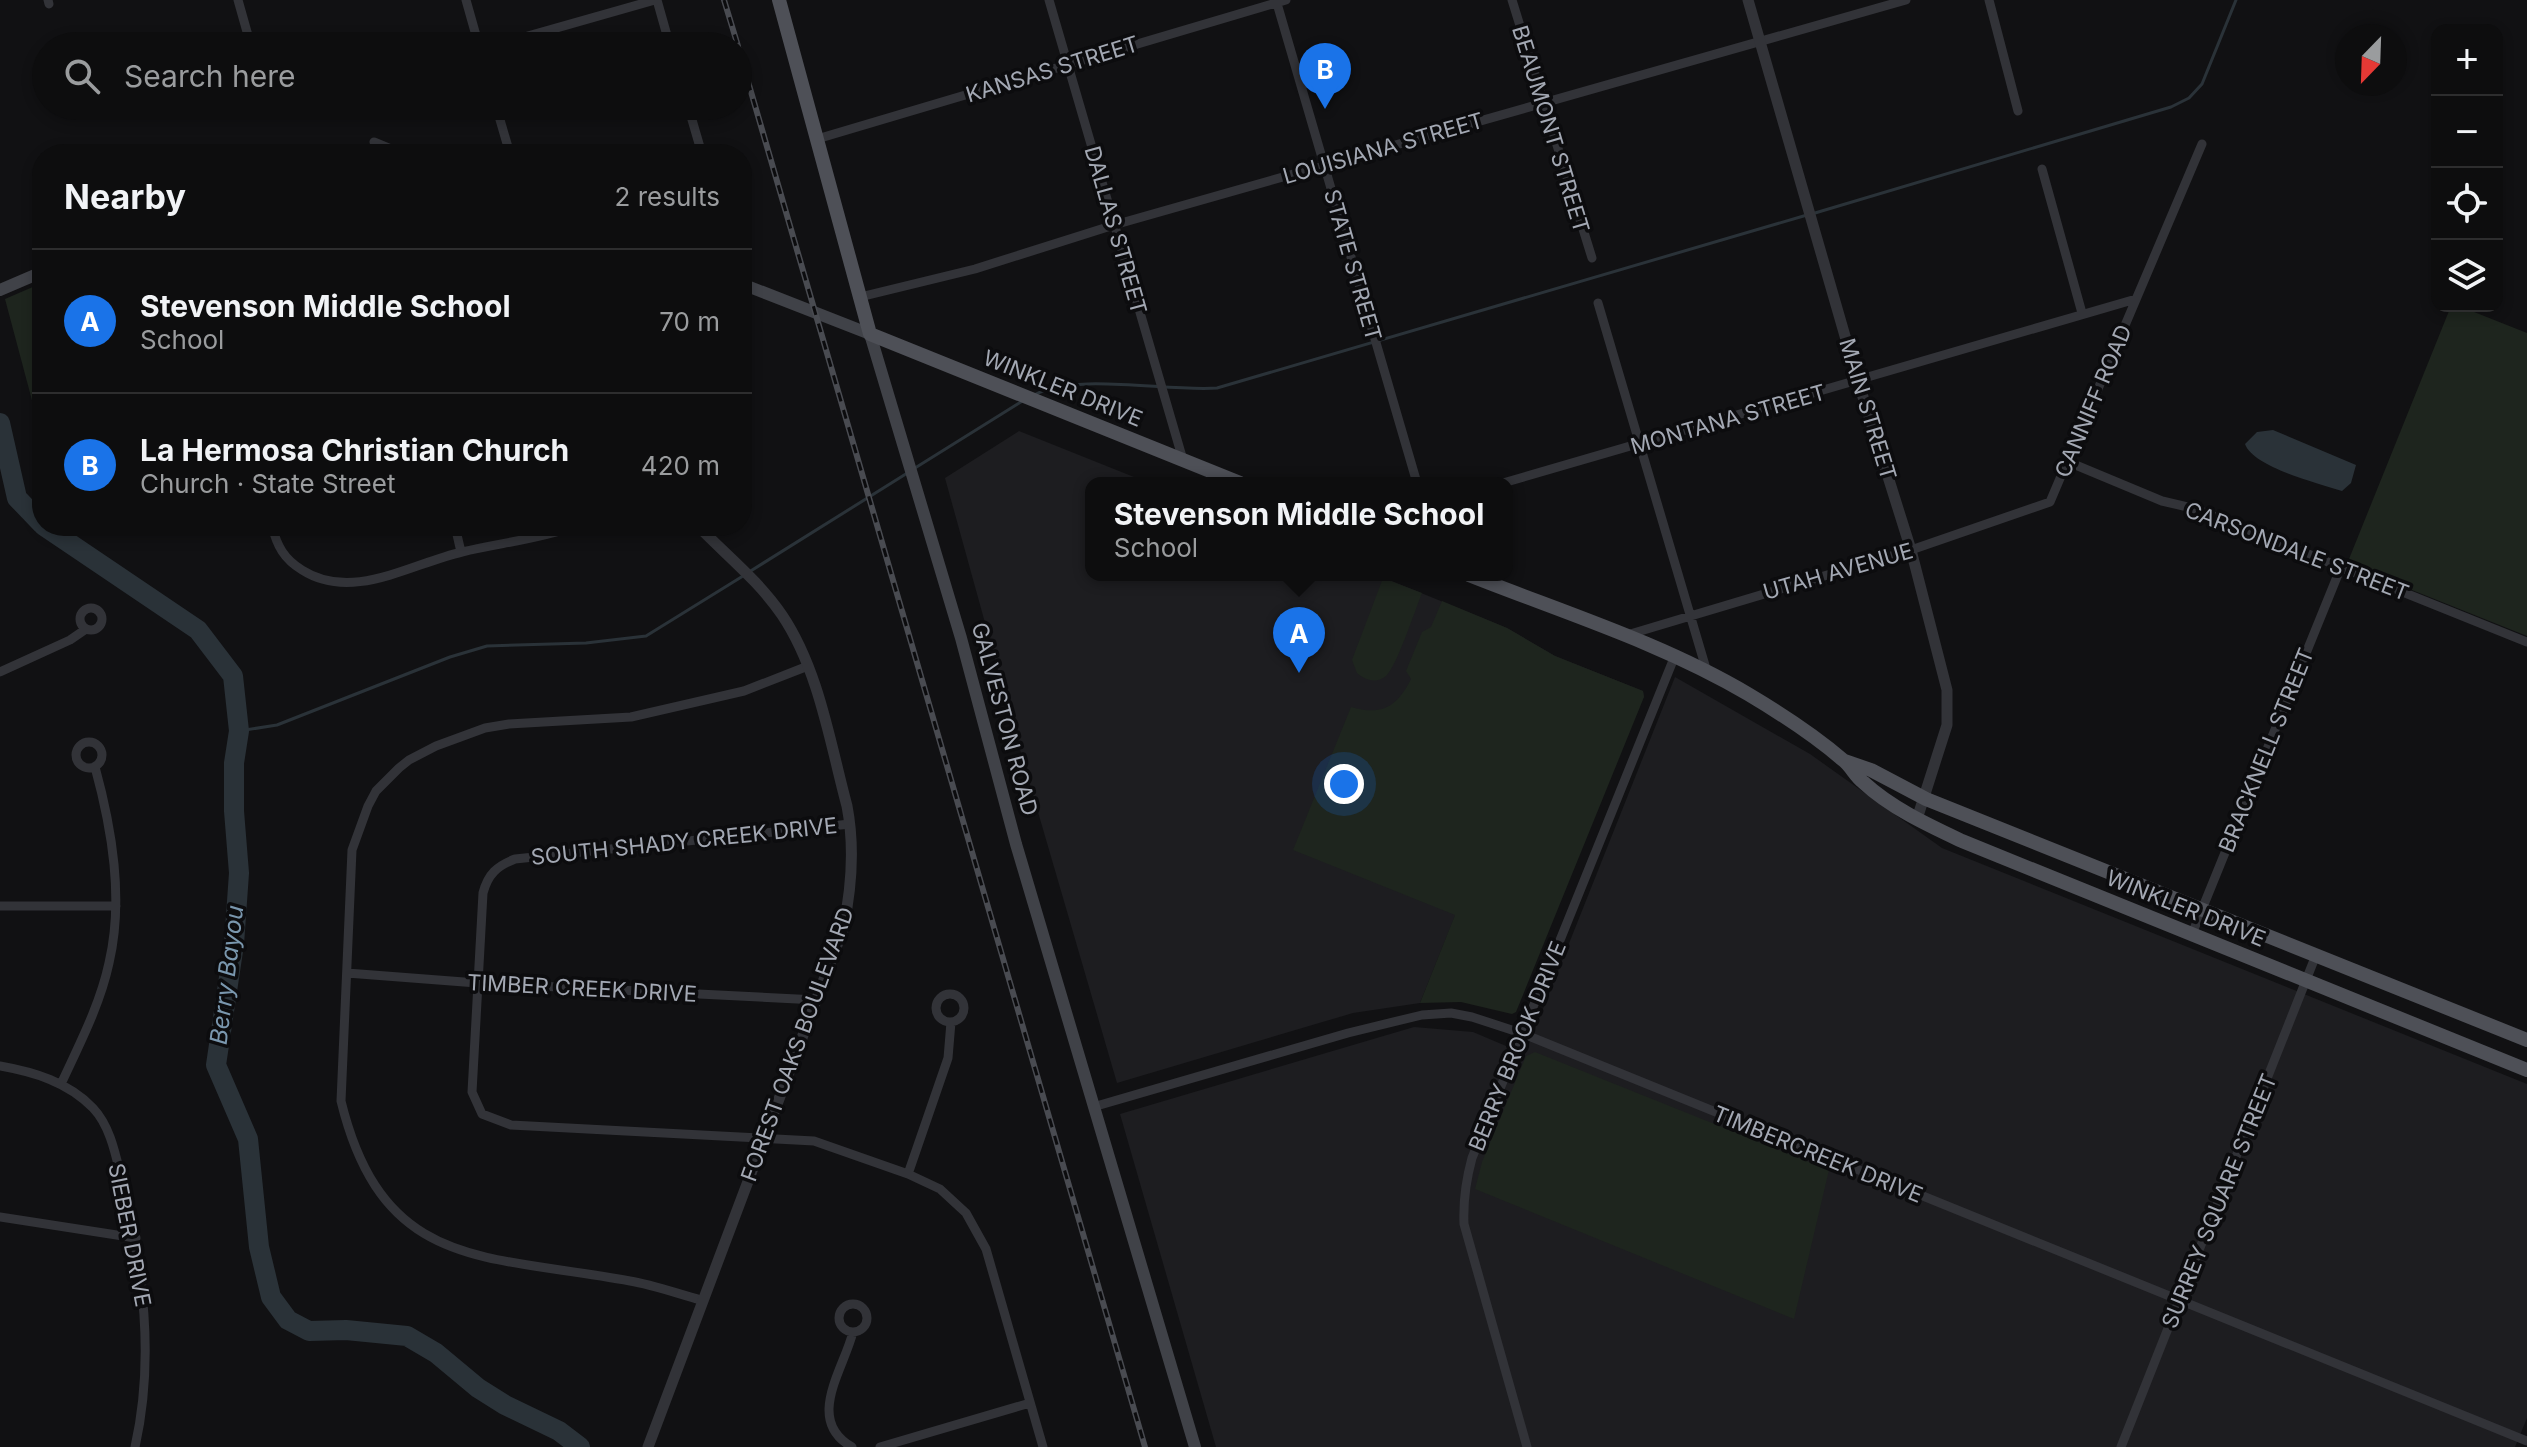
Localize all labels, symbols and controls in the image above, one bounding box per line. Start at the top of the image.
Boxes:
street label: BEAUMONT STREET [1507,22,1595,236]
north arrow [2335,24,2407,96]
map controls [2431,24,2503,312]
button: + [2431,24,2503,96]
street label: KANSAS STREET [962,30,1142,108]
search box [32,32,752,120]
pin: B [1299,43,1351,109]
icon: search [60,54,104,98]
text: Search here [124,58,296,94]
button: − [2431,96,2503,168]
street label: LOUISIANA STREET [1280,107,1486,189]
street label: DALLAS STREET [1080,143,1152,317]
button: locate [2431,168,2503,240]
text: Nearby [64,176,186,217]
text: 2 results [615,181,720,212]
street label: STATE STREET [1319,186,1387,344]
button: layers [2431,240,2503,312]
text: Stevenson Middle School [140,288,511,324]
text: A [80,306,100,337]
text: 70 m [659,306,720,337]
street label: CANNIFF ROAD [2049,321,2137,481]
text: School [140,324,224,355]
street label: MAIN STREET [1834,335,1902,483]
street label: WINKLER DRIVE [980,344,1146,432]
street label: MONTANA STREET [1627,379,1829,459]
text: La Hermosa Christian Church [140,432,569,468]
text: B [81,450,99,481]
text: 420 m [641,450,720,481]
text: Church · State Street [140,468,395,499]
popup [1085,477,1513,581]
text: Stevenson Middle School [1114,496,1484,532]
street label: CARSONDALE STREET [2181,496,2413,606]
text: School [1114,532,1198,563]
street label: UTAH AVENUE [1760,537,1916,605]
pin: A [1273,607,1325,673]
street label: GALVESTON ROAD [967,620,1043,818]
street label: BRACKNELL STREET [2213,644,2319,856]
your location [1324,764,1364,804]
street label: SOUTH SHADY CREEK DRIVE [530,812,838,870]
street label: WINKLER DRIVE [2103,864,2269,952]
street label: FOREST OAKS BOULEVARD [735,903,859,1185]
water label: Berry Bayou [204,904,249,1046]
street label: BERRY BROOK DRIVE [1463,937,1571,1155]
street label: TIMBER CREEK DRIVE [467,969,697,1007]
street label: SURREY SQUARE STREET [2156,1070,2282,1332]
street label: TIMBERCREEK DRIVE [1709,1100,1927,1208]
street label: SIEBER DRIVE [103,1161,157,1309]

